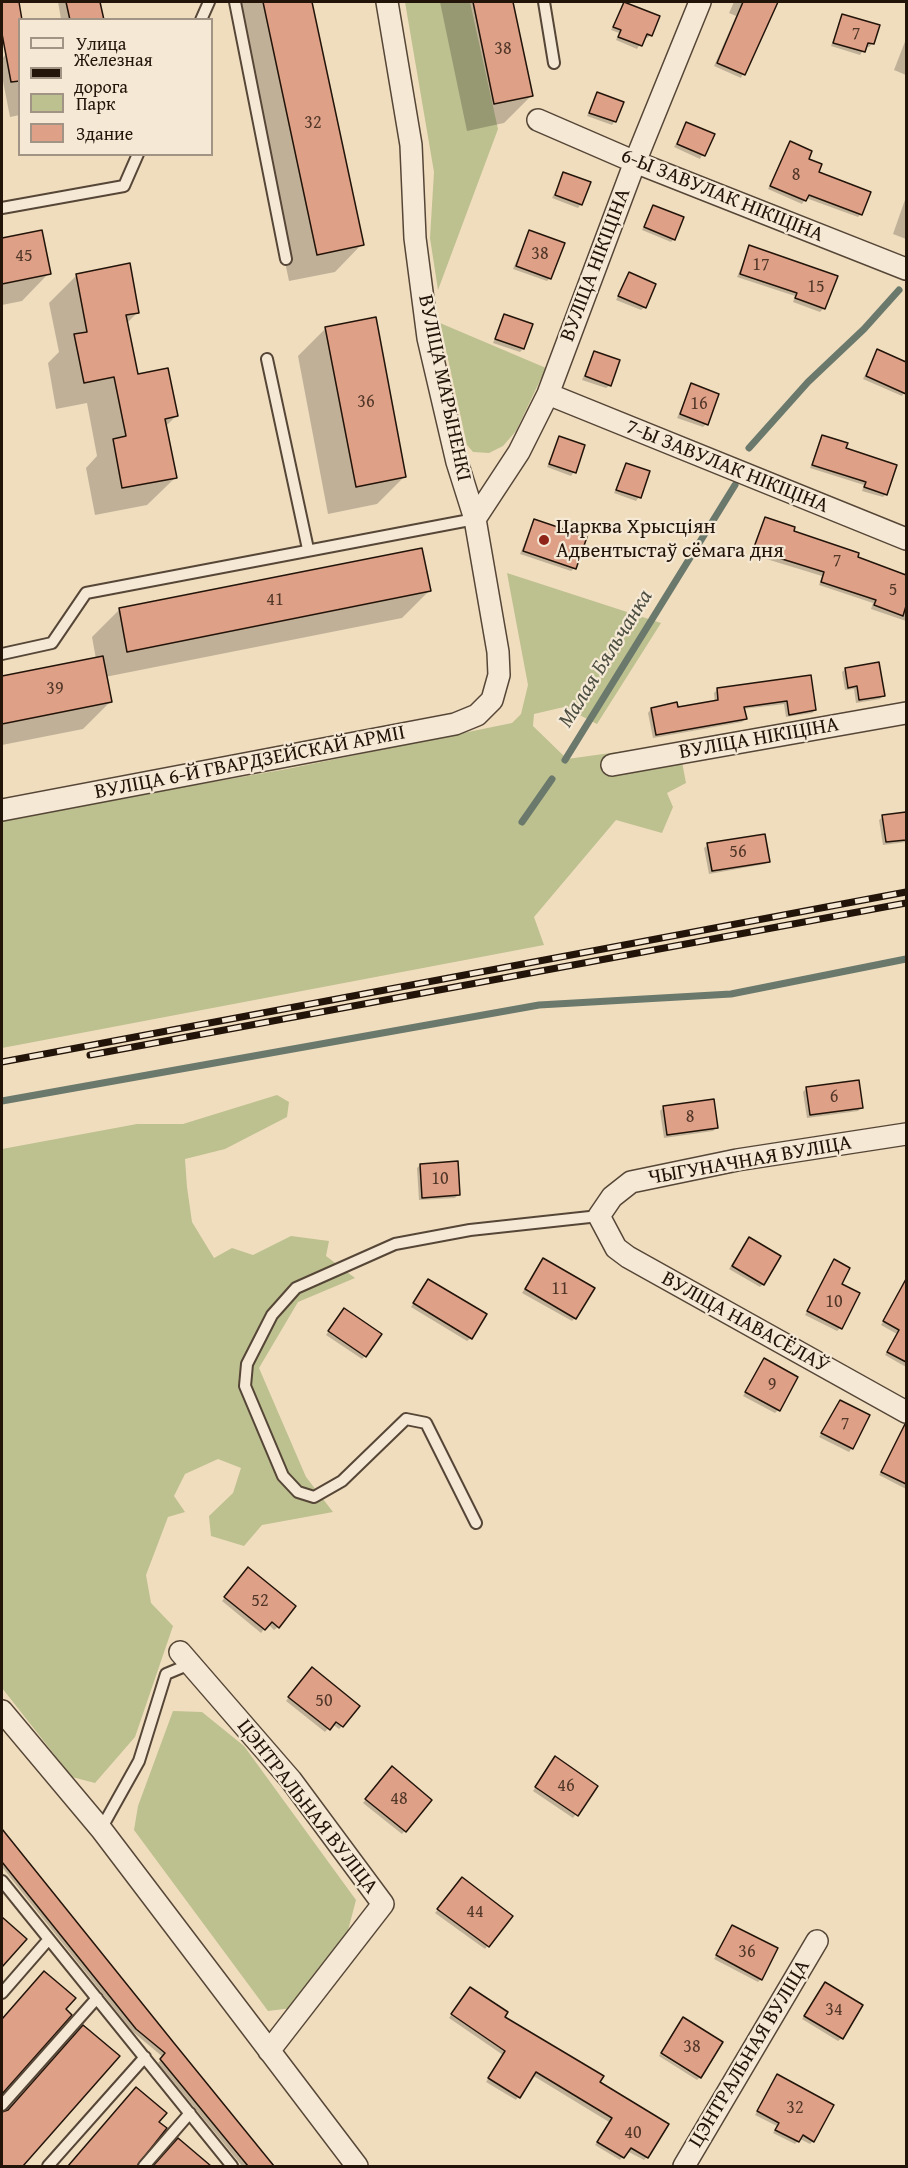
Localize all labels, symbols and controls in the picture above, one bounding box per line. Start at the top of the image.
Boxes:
legend [18,18,213,156]
house number: 7 [852,23,860,45]
text: Улица [76,30,126,57]
house number: 38 [494,38,512,60]
text: Железная дорога [74,46,153,100]
text: Парк [76,90,115,117]
house number: 32 [304,112,322,134]
text: Здание [76,120,133,147]
street label: 6-Ы ЗАВУЛАК НІКІЦІНА [617,144,827,248]
house number: 8 [792,164,800,186]
street label: ВУЛІЦА НІКІЦІНА [555,185,637,345]
house number: 38 [531,243,549,265]
house number: 45 [15,245,33,267]
house number: 17 [752,254,770,276]
house number: 15 [807,276,825,298]
street label: ВУЛІЦА МАРЫНЕНКІ [412,292,476,484]
house number: 36 [357,391,375,413]
house number: 16 [690,393,708,415]
street label: 7-Ы ЗАВУЛАК НІКІЦІНА [622,415,832,519]
place label: Царква Хрысціян Адвентыстаў сёмага дня [556,515,784,565]
marker: Царква Хрысціян Адвентыстаў сёмага дня [537,533,551,547]
house number: 7 [833,550,841,572]
house number: 5 [889,579,897,601]
water label: Малая Бяльчанка [553,585,659,733]
house number: 41 [266,589,284,611]
house number: 39 [46,678,64,700]
street label: ВУЛІЦА НІКІЦІНА [677,713,841,765]
street label: ВУЛІЦА 6-Й ГВАРДЗЕЙСКАЙ АРМІІ [93,720,407,806]
house number: 56 [729,841,747,863]
house number: 6 [830,1086,838,1108]
house number: 8 [686,1106,694,1128]
street label: ЧЫГУНАЧНАЯ ВУЛІЦА [646,1131,854,1191]
house number: 10 [431,1168,449,1190]
street label: ВУЛІЦА НАВАСЁЛАЎ [657,1266,833,1380]
house number: 11 [551,1278,569,1300]
house number: 10 [825,1291,843,1313]
house number: 9 [768,1374,776,1396]
house number: 7 [841,1413,849,1435]
house number: 52 [251,1590,269,1612]
house number: 50 [315,1690,333,1712]
street label: ЦЭНТРАЛЬНАЯ ВУЛІЦА [231,1715,383,1899]
house number: 46 [557,1775,575,1797]
house number: 48 [390,1788,408,1810]
house number: 44 [466,1901,484,1923]
house number: 36 [738,1941,756,1963]
street label: ЦЭНТРАЛЬНАЯ ВУЛІЦА [684,1955,816,2153]
house number: 34 [825,1999,843,2021]
house number: 38 [683,2036,701,2058]
house number: 32 [786,2097,804,2119]
house number: 40 [624,2122,642,2144]

